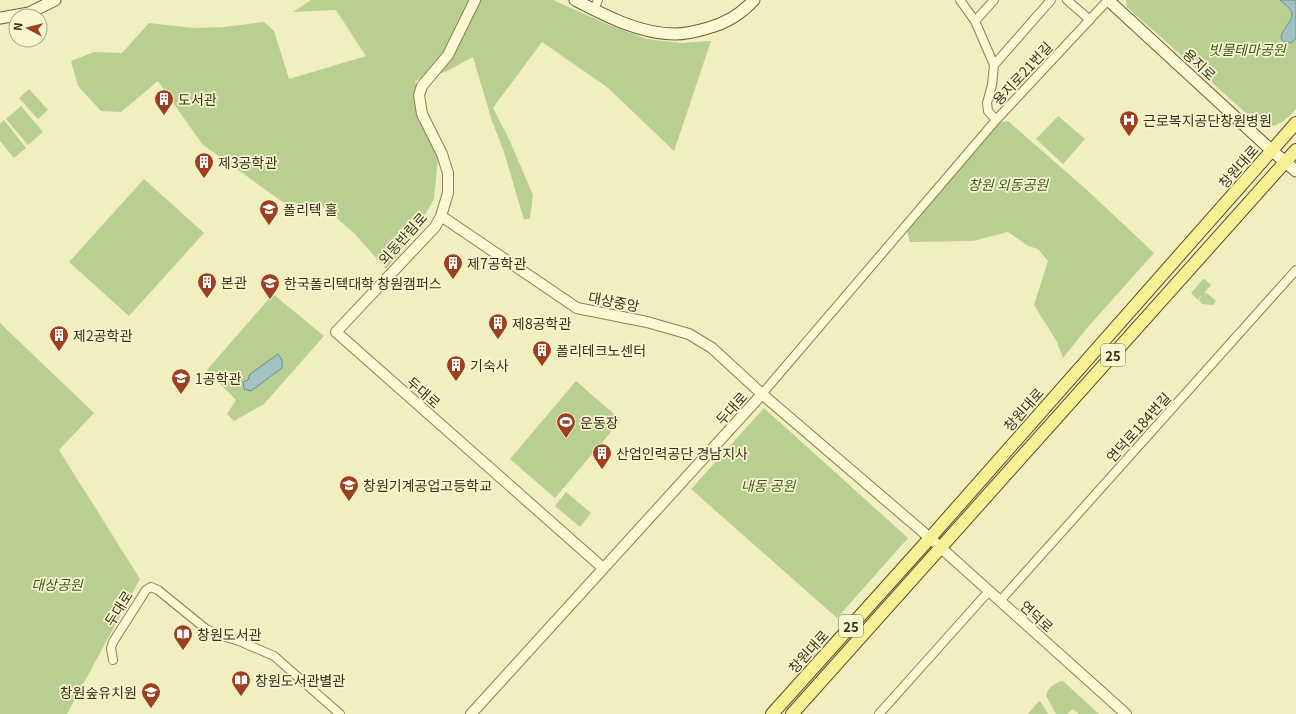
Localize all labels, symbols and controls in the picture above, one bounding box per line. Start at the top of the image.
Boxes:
north arrow [8,8,48,48]
text: N [9,22,26,32]
street label: 용지로21번길 [987,37,1057,109]
park label: 빗물테마공원 [1208,39,1287,59]
street label: 용지로 [1179,44,1221,85]
building icon: 도서관 [153,88,175,116]
place label: 도서관 [178,89,217,109]
hospital icon: 근로복지공단창원병원 [1118,109,1140,137]
place label: 근로복지공단창원병원 [1143,110,1272,130]
street label: 창원대로 [1214,140,1263,192]
building icon: 제3공학관 [193,151,215,179]
place label: 제3공학관 [218,152,277,172]
park label: 창원 외동공원 [968,174,1049,194]
school or university icon: 폴리텍 홀 [258,198,280,226]
place label: 폴리텍 홀 [283,199,338,219]
street label: 외동반림로 [373,207,431,269]
building icon: 제7공학관 [442,252,464,280]
place label: 제7공학관 [467,253,526,273]
building icon: 본관 [196,271,218,299]
place label: 본관 [221,272,247,292]
school or university icon: 한국폴리텍대학 창원캠퍼스 [259,272,281,300]
place label: 한국폴리텍대학 창원캠퍼스 [284,273,442,293]
street label: 대상중앙 [587,286,641,316]
building icon: 제8공학관 [487,312,509,340]
place label: 제8공학관 [512,313,571,333]
building icon: 제2공학관 [48,324,70,352]
place label: 제2공학관 [73,325,132,345]
building icon: 폴리테크노센터 [531,339,553,367]
place label: 폴리테크노센터 [556,340,646,360]
road number: 25 [1101,344,1125,366]
building icon: 기숙사 [445,354,467,382]
place label: 기숙사 [470,355,509,375]
school or university icon: 1공학관 [170,367,192,395]
place label: 1공학관 [195,368,242,388]
street label: 두대로 [403,372,445,412]
street label: 창원대로 [999,383,1048,435]
street label: 두대로 [711,387,751,429]
street label: 연덕로184번길 [1101,388,1175,466]
sports icon: 운동장 [555,411,577,439]
place label: 운동장 [580,412,619,432]
building icon: 산업인력공단 경남지사 [591,442,613,470]
place label: 산업인력공단 경남지사 [616,443,748,463]
school or university icon: 창원기계공업고등학교 [338,474,360,502]
place label: 창원기계공업고등학교 [363,475,492,495]
park label: 내동 공원 [741,475,796,495]
park label: 대상공원 [31,574,84,594]
street label: 두대로 [99,586,137,630]
street label: 연덕로 [1016,596,1058,636]
road number: 25 [839,615,863,637]
library icon: 창원도서관 [172,623,194,651]
place label: 창원도서관 [197,624,262,644]
street label: 창원대로 [783,625,833,677]
library icon: 창원도서관별관 [230,669,252,697]
place label: 창원도서관별관 [255,670,345,690]
school or university icon: 창원숲유치원 [140,681,162,709]
place label: 창원숲유치원 [60,682,137,702]

